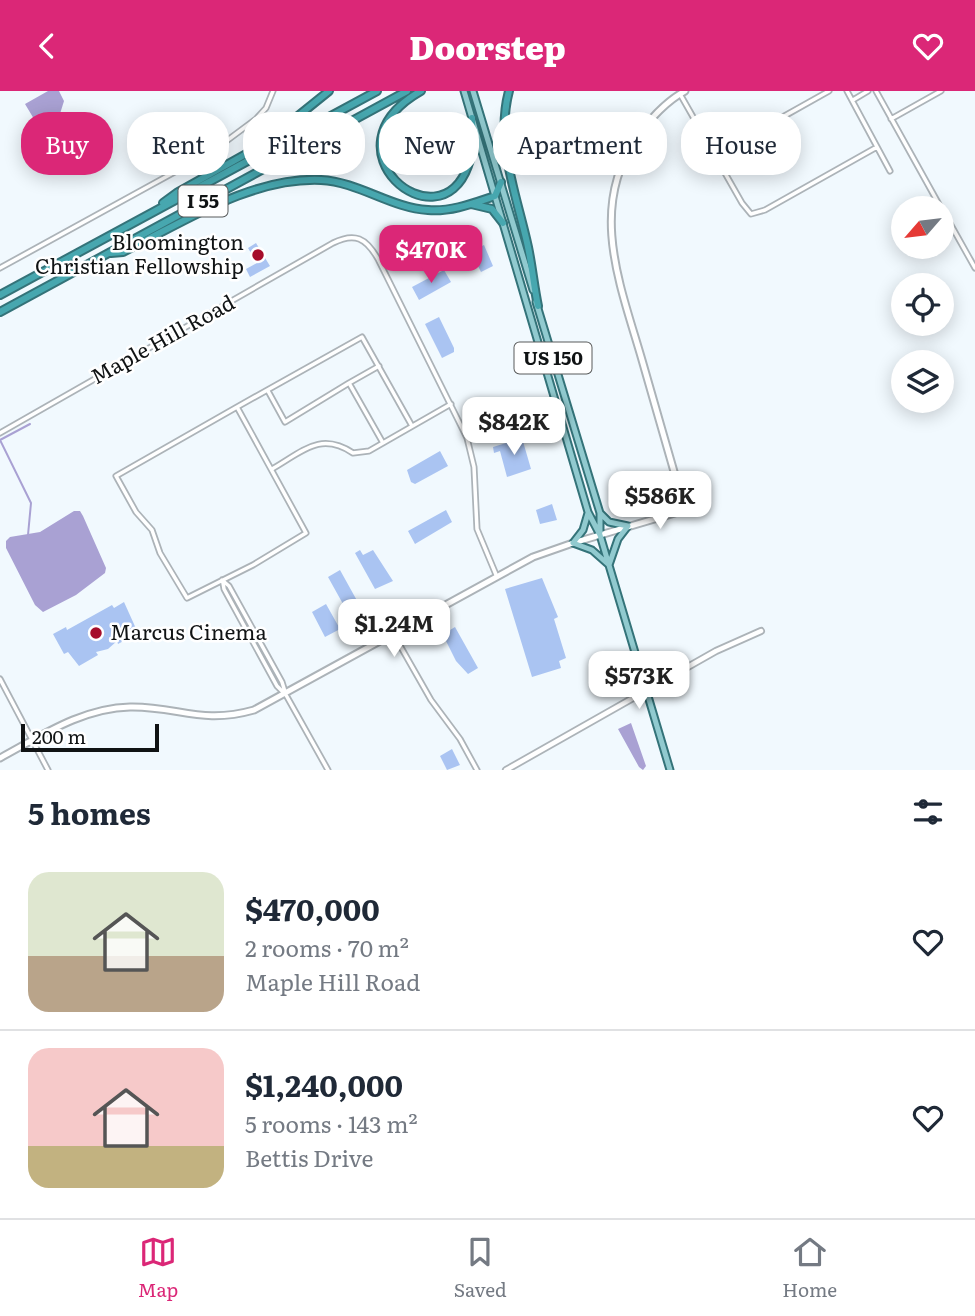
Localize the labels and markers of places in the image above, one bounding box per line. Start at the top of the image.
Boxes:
place label: Bloomington Christian Fellowship [35,225,244,280]
pin: $470K [382,225,480,285]
marker: Bloomington Christian Fellowship [250,247,266,263]
pin: $842K [465,397,563,457]
pin: $586K [611,471,709,531]
pin: $1.24M [337,599,451,659]
place label: Marcus Cinema [110,615,267,646]
marker: Marcus Cinema [88,625,104,641]
pin: $573K [590,651,688,711]

